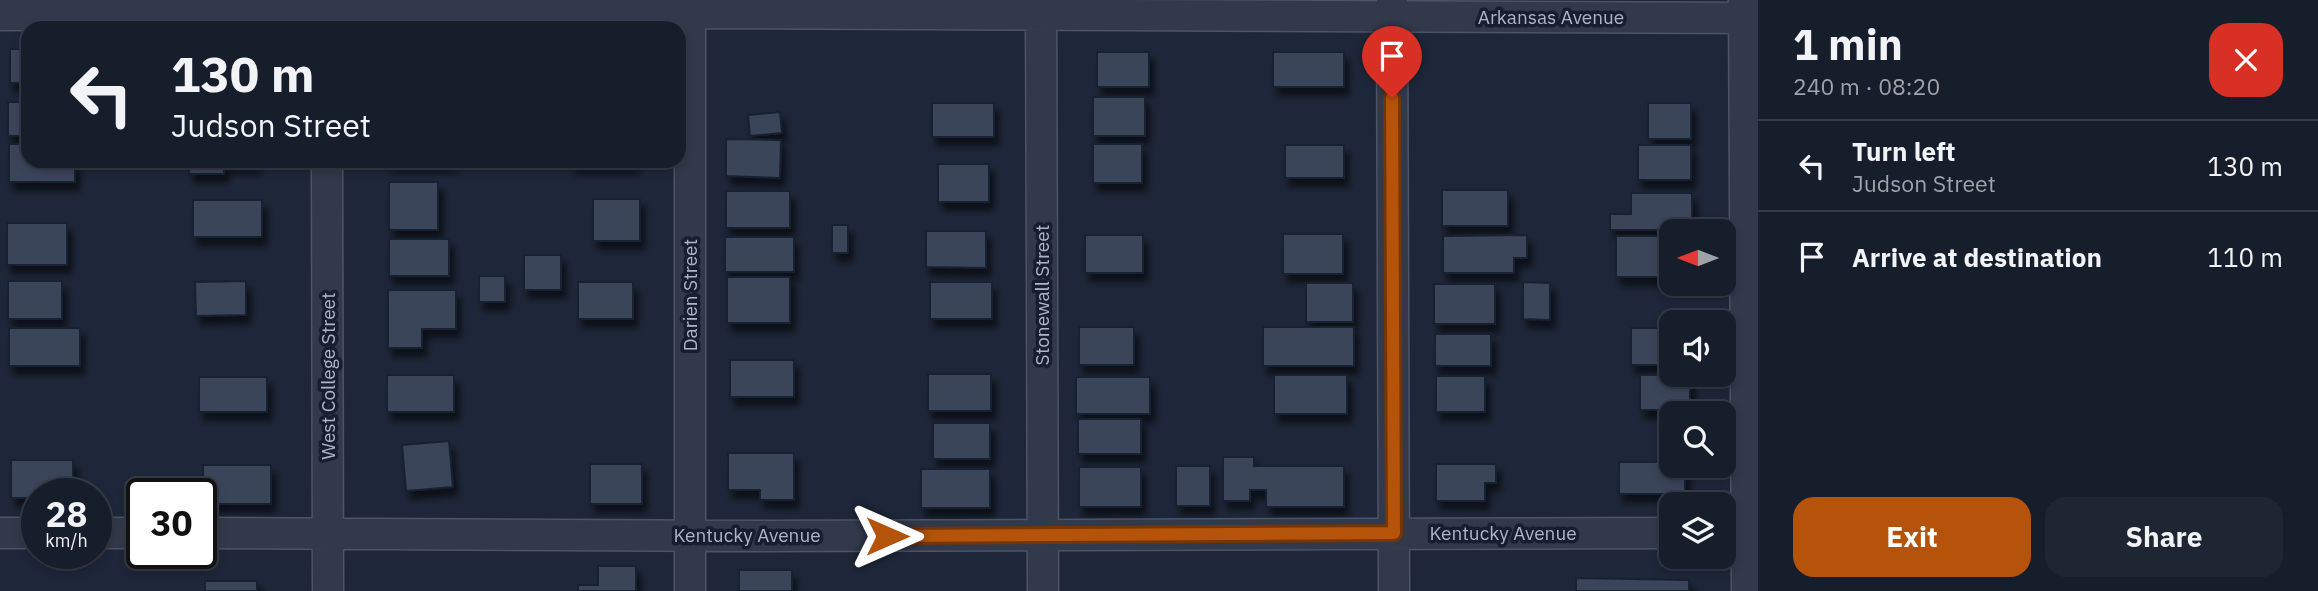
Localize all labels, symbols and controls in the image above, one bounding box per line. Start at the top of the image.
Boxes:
street label: Arkansas Avenue [1478,5,1624,29]
text: 1 min [1793,17,1903,72]
button: close [2209,23,2283,97]
pin [1362,26,1422,98]
icon: arrive [1373,37,1411,75]
text: 130 m [171,42,315,105]
icon: left [56,49,147,140]
text: 240 m · 08:20 [1793,71,1940,101]
text: Judson Street [171,104,371,146]
text: Turn left [1852,134,1955,168]
icon: left [1793,147,1831,185]
text: 130 m [2207,149,2283,183]
text: Judson Street [1852,168,1996,198]
north arrow [1659,219,1736,296]
map controls [1659,219,1736,569]
street label: Stonewall Street [1030,225,1054,365]
icon: arrive [1793,238,1831,276]
street label: Darien Street [678,239,702,351]
text: Arrive at destination [1852,240,2102,274]
text: 110 m [2207,240,2283,274]
street label: West College Street [316,292,340,460]
button: sound [1659,310,1736,387]
button: search [1659,401,1736,478]
speed limit sign: 30 [126,478,217,569]
text: 28 [45,491,88,537]
button: layers [1659,492,1736,569]
button: Exit [1793,497,2031,577]
button: Share [2045,497,2283,577]
position arrow [850,499,924,573]
street label: Kentucky Avenue [1429,521,1577,545]
street label: Kentucky Avenue [673,523,821,547]
text: km/h [45,529,88,552]

